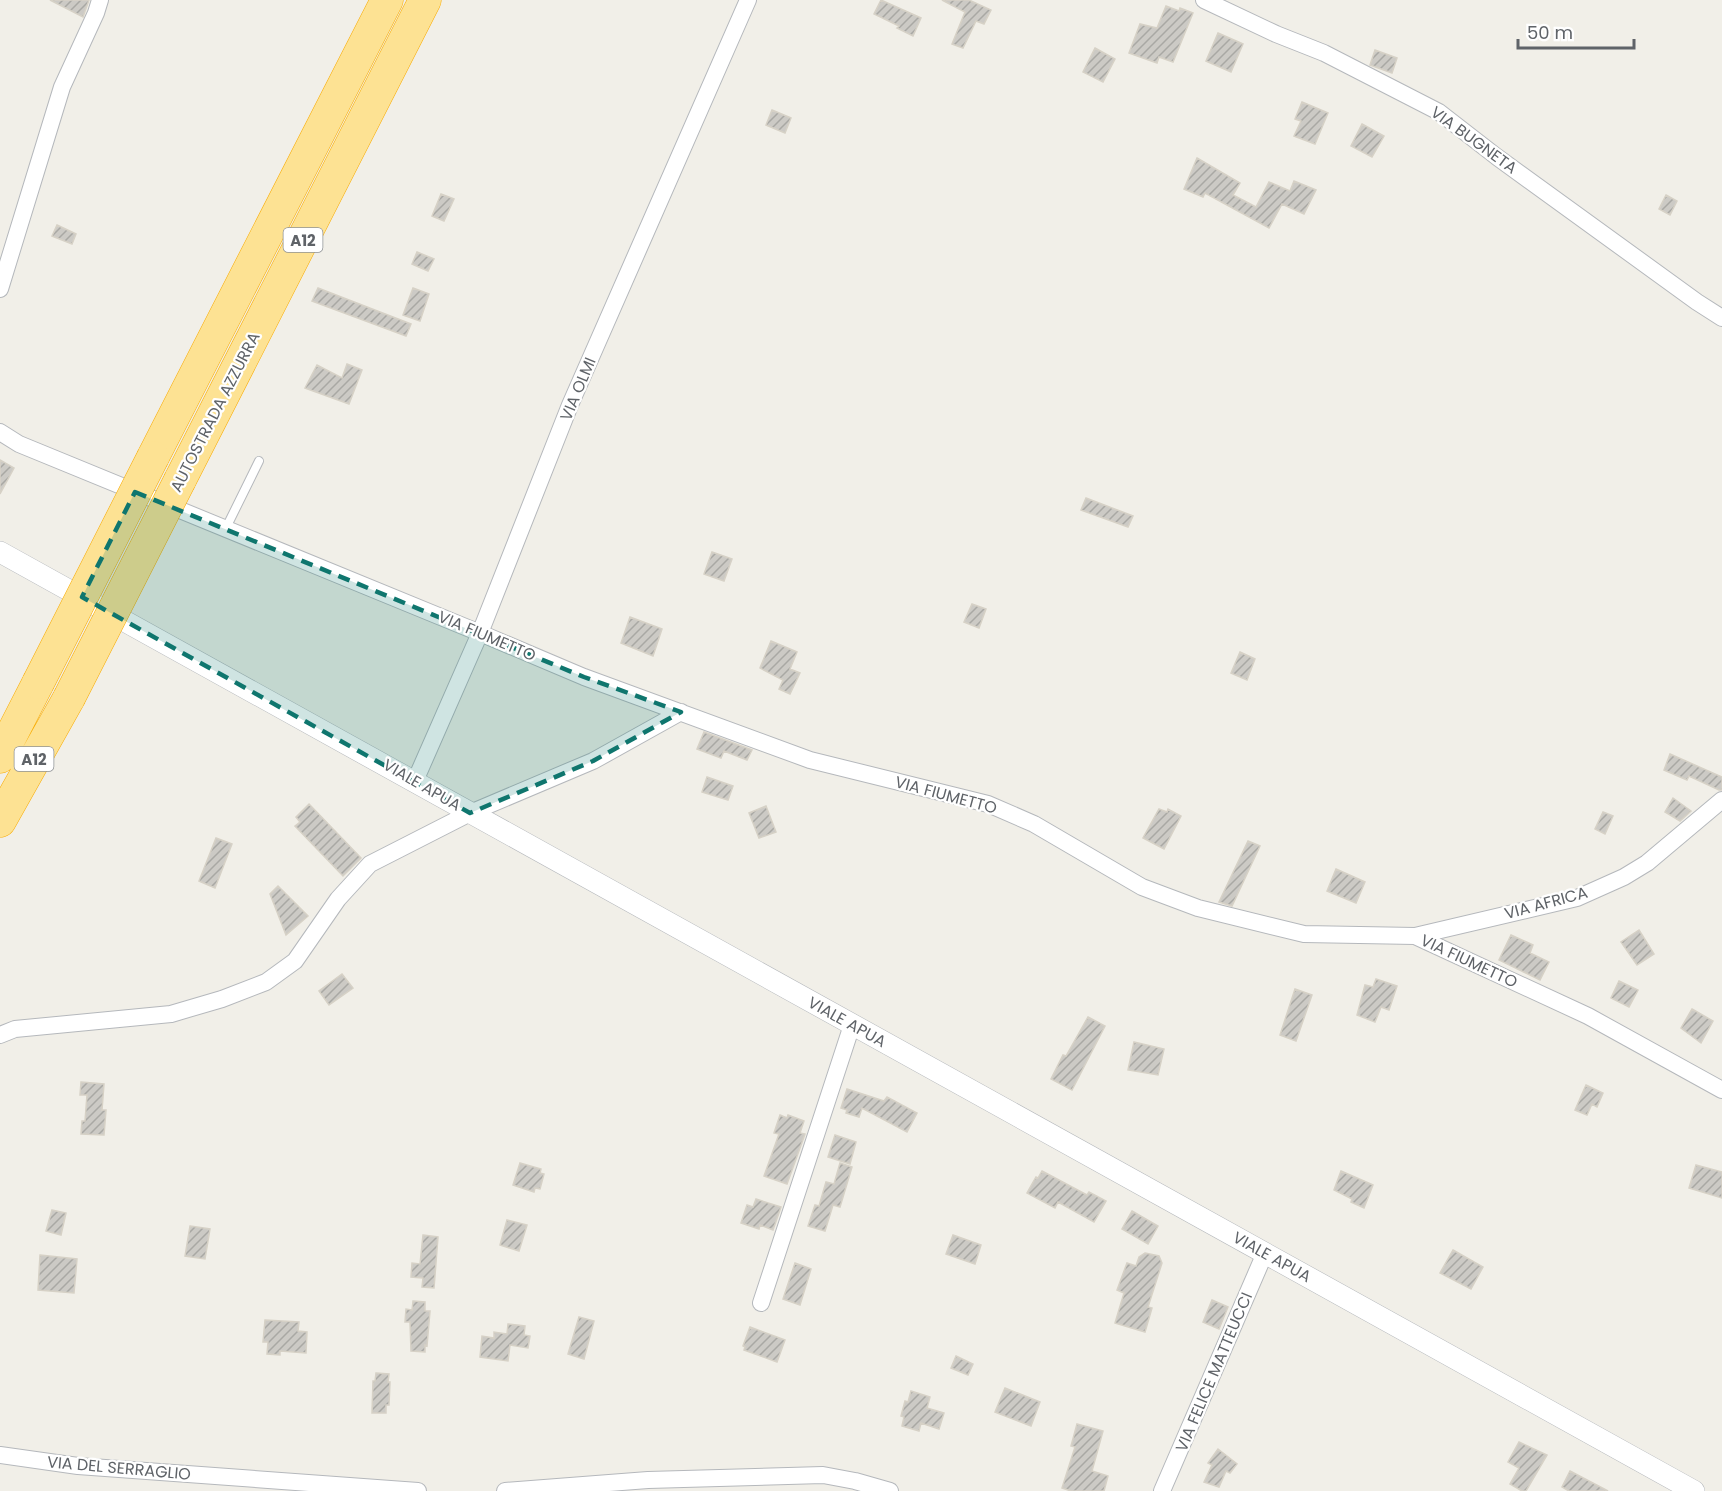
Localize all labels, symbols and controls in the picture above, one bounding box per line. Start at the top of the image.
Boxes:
scale bar [1518,12,1634,50]
text: 50 m [1527,20,1573,45]
street label: VIA BUGNETA [1426,101,1522,179]
road number: A12 [284,228,322,252]
street label: AUTOSTRADA AZZURRA [165,328,265,496]
street label: VIA OLMI [554,354,602,424]
street label: VIA FIUMETTO [434,605,540,667]
road number: A12 [15,747,54,771]
street label: VIALE APUA [379,753,465,817]
street label: VIA FIUMETTO [893,770,999,820]
street label: VIA AFRICA [1502,881,1590,925]
street label: VIA FIUMETTO [1417,928,1521,994]
street label: VIALE APUA [804,991,891,1053]
street label: VIALE APUA [1229,1226,1316,1288]
street label: VIA FELICE MATTEUCCI [1170,1289,1258,1455]
street label: VIA DEL SERRAGLIO [46,1450,192,1486]

